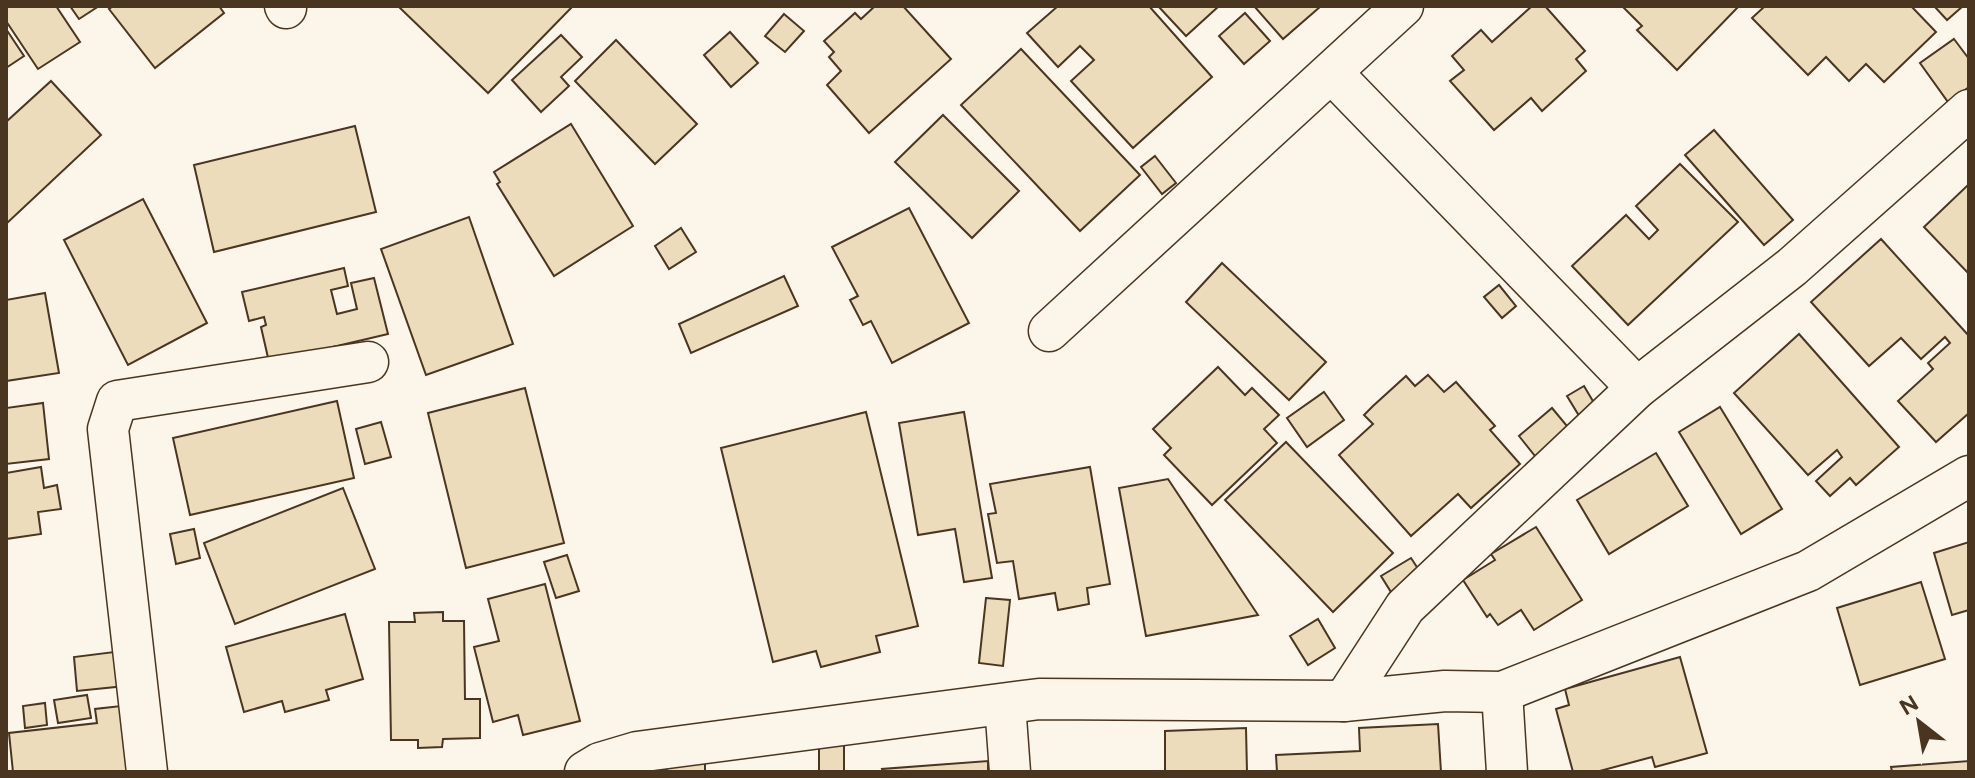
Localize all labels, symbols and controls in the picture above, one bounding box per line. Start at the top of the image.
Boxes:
north arrow [1879,682,1959,762]
text: N [1895,689,1923,721]

